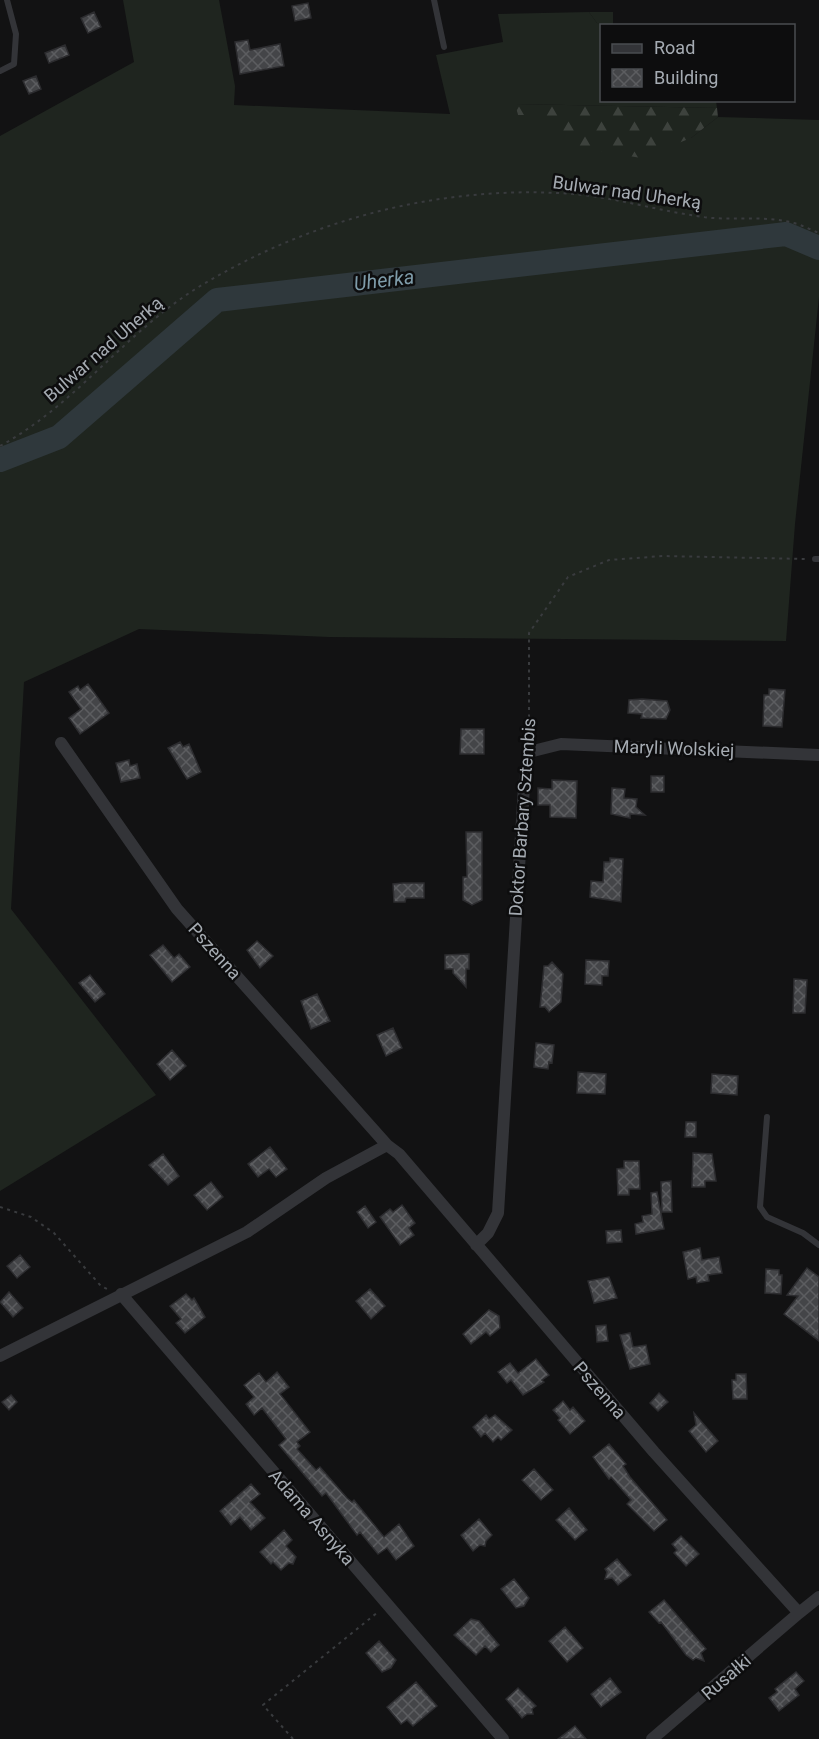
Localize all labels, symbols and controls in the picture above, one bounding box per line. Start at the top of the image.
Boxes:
legend [600,24,795,102]
text: Road [654,37,695,58]
text: Building [654,67,718,88]
street label: Bulwar nad Uherką [551,171,703,213]
water label: Uherka [353,264,415,296]
street label: Bulwar nad Uherką [40,292,166,406]
street label: Doktor Barbary Sztembis [505,717,539,917]
street label: Maryli Wolskiej [613,735,735,761]
street label: Pszenna [184,918,246,984]
street label: Pszenna [570,1357,630,1423]
street label: Adama Asnyka [265,1465,359,1569]
street label: Rusałki [697,1650,755,1704]

